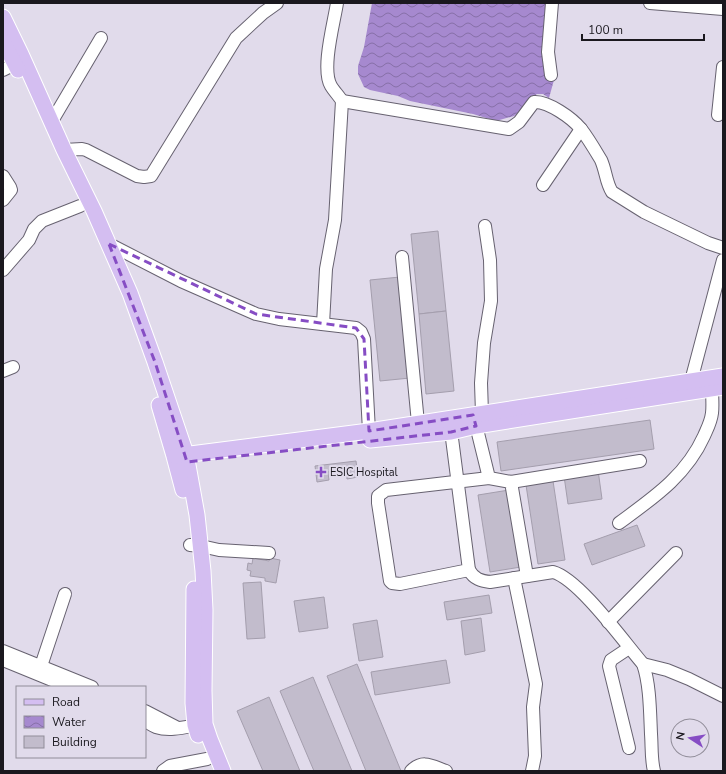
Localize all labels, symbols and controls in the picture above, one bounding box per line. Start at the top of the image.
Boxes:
scale bar [582,16,704,42]
text: 100 m [588,22,623,38]
place label: ESIC Hospital [330,465,399,480]
marker: ESIC Hospital [315,466,327,478]
legend [16,686,146,758]
text: Road [52,694,80,710]
text: Water [52,714,86,730]
north arrow [670,718,710,758]
text: N [673,730,689,742]
text: Building [52,734,97,750]

